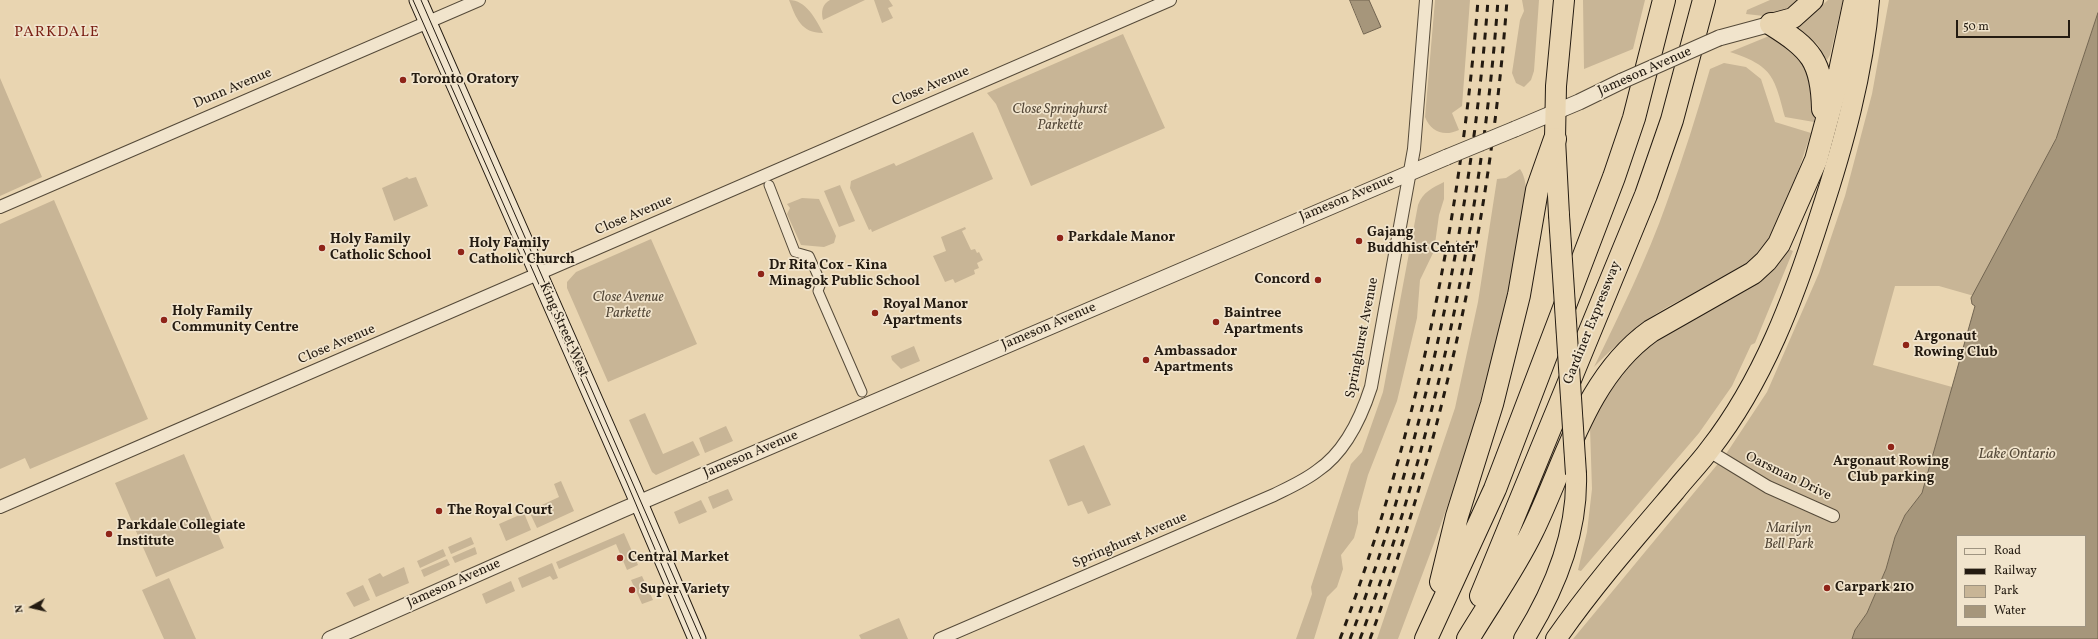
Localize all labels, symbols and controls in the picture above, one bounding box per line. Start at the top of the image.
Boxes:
scale bar [1958,12,2072,38]
text: 50 m [1963,19,1989,35]
district label: PARKDALE [14,24,100,42]
street label: Jameson Avenue [1595,44,1695,100]
street label: Close Avenue [890,63,972,111]
street label: Dunn Avenue [191,65,275,113]
place label: Toronto Oratory [411,72,519,88]
marker: Toronto Oratory [398,75,408,85]
park label: Close Springhurst Parkette [1012,102,1108,134]
street label: Jameson Avenue [1297,172,1397,226]
street label: Close Avenue [593,192,675,240]
place label: Gajang Buddhist Center [1367,225,1475,258]
place label: Parkdale Manor [1068,230,1175,246]
place label: Holy Family Catholic School [330,232,431,264]
marker: Parkdale Manor [1055,233,1065,243]
place label: Holy Family Catholic Church [469,236,575,268]
marker: Gajang Buddhist Center [1354,236,1364,246]
marker: Holy Family Catholic School [317,243,327,253]
marker: Holy Family Catholic Church [456,247,466,257]
place label: Dr Rita Cox - Kina Minagok Public School [769,258,920,290]
street label: Gardiner Expressway [1561,259,1625,387]
marker: Dr Rita Cox - Kina Minagok Public School [756,269,766,279]
place label: Concord [1254,272,1310,288]
marker: Concord [1313,275,1323,285]
street label: Springhurst Avenue [1343,276,1383,400]
street label: King Street West [535,280,591,380]
park label: Close Avenue Parkette [592,290,664,322]
place label: Royal Manor Apartments [883,297,968,330]
street label: Jameson Avenue [999,300,1099,354]
place label: Holy Family Community Centre [172,304,299,336]
place label: Baintree Apartments [1224,306,1303,338]
marker: Royal Manor Apartments [870,308,880,318]
marker: Holy Family Community Centre [159,315,169,325]
marker: Baintree Apartments [1211,317,1221,327]
street label: Close Avenue [296,321,378,369]
place label: Argonaut Rowing Club [1914,329,1998,362]
marker: Argonaut Rowing Club [1901,340,1911,350]
place label: Ambassador Apartments [1154,344,1237,376]
marker: Ambassador Apartments [1141,355,1151,365]
street label: Jameson Avenue [701,428,801,482]
marker: Argonaut Rowing Club parking [1886,442,1896,452]
water label: Lake Ontario [1978,446,2056,464]
street label: Oarsman Drive [1742,449,1834,505]
place label: Argonaut Rowing Club parking [1833,454,1949,486]
place label: The Royal Court [447,503,552,519]
marker: The Royal Court [434,506,444,516]
street label: Springhurst Avenue [1070,509,1190,573]
place label: Parkdale Collegiate Institute [117,518,245,550]
park label: Marilyn Bell Park [1764,521,1814,554]
marker: Parkdale Collegiate Institute [104,529,114,539]
legend [1956,535,2086,627]
text: Road [1994,543,2021,559]
place label: Central Market [628,550,729,566]
marker: Central Market [615,553,625,563]
street label: Jameson Avenue [404,556,504,612]
text: Railway [1994,563,2037,579]
place label: Carpark 210 [1835,580,1914,596]
place label: Super Variety [640,582,730,598]
marker: Carpark 210 [1822,583,1832,593]
text: Park [1994,583,2019,599]
marker: Super Variety [627,585,637,595]
north arrow [12,587,52,627]
text: Water [1994,603,2026,619]
text: N [12,604,28,614]

